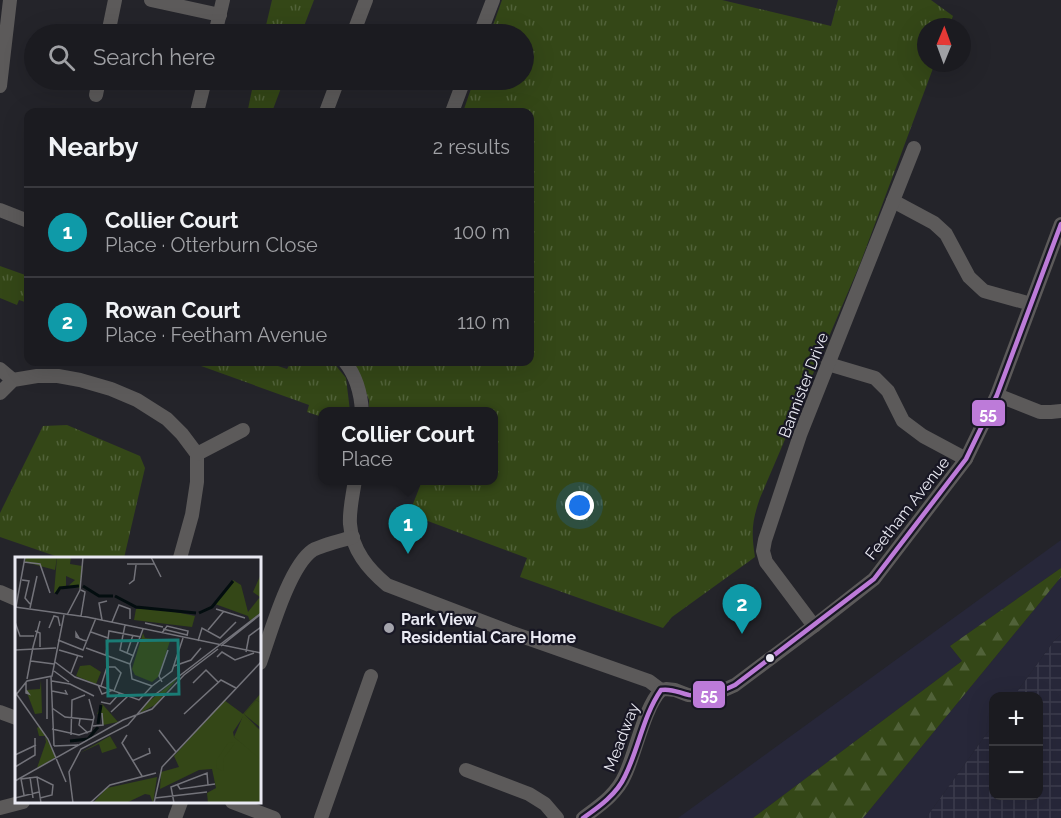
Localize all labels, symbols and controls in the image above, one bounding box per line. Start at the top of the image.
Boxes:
north arrow [917,18,971,72]
search box [24,24,534,90]
icon: search [45,41,78,74]
text: Search here [93,44,215,70]
text: Nearby [48,132,138,162]
text: 2 results [433,135,510,159]
text: Collier Court [105,207,238,233]
text: 1 [63,220,72,244]
text: 100 m [453,220,510,244]
text: Place · Otterburn Close [105,233,318,257]
text: Rowan Court [105,297,240,323]
text: 2 [62,310,73,334]
text: 110 m [457,310,510,334]
text: Place · Feetham Avenue [105,323,327,347]
street label: Bannister Drive [775,330,832,441]
line badge: 55 [971,399,1006,427]
text: 55 [979,404,997,423]
popup [318,407,498,485]
text: Collier Court [341,421,475,447]
text: Place [341,447,393,471]
street label: Feetham Avenue [861,453,953,564]
your location [565,491,594,520]
pin: 1 [388,504,428,554]
inset map [15,557,261,803]
pin: 2 [722,584,762,634]
place label: Park View Residential Care Home [401,610,576,647]
marker: Park View Residential Care Home [382,621,396,635]
unlabelled marker [764,652,776,664]
line badge: 55 [692,680,726,709]
text: 55 [700,685,718,704]
map controls [989,692,1043,800]
button: + [989,692,1043,746]
street label: Meadway [600,700,643,774]
button: − [989,746,1043,800]

